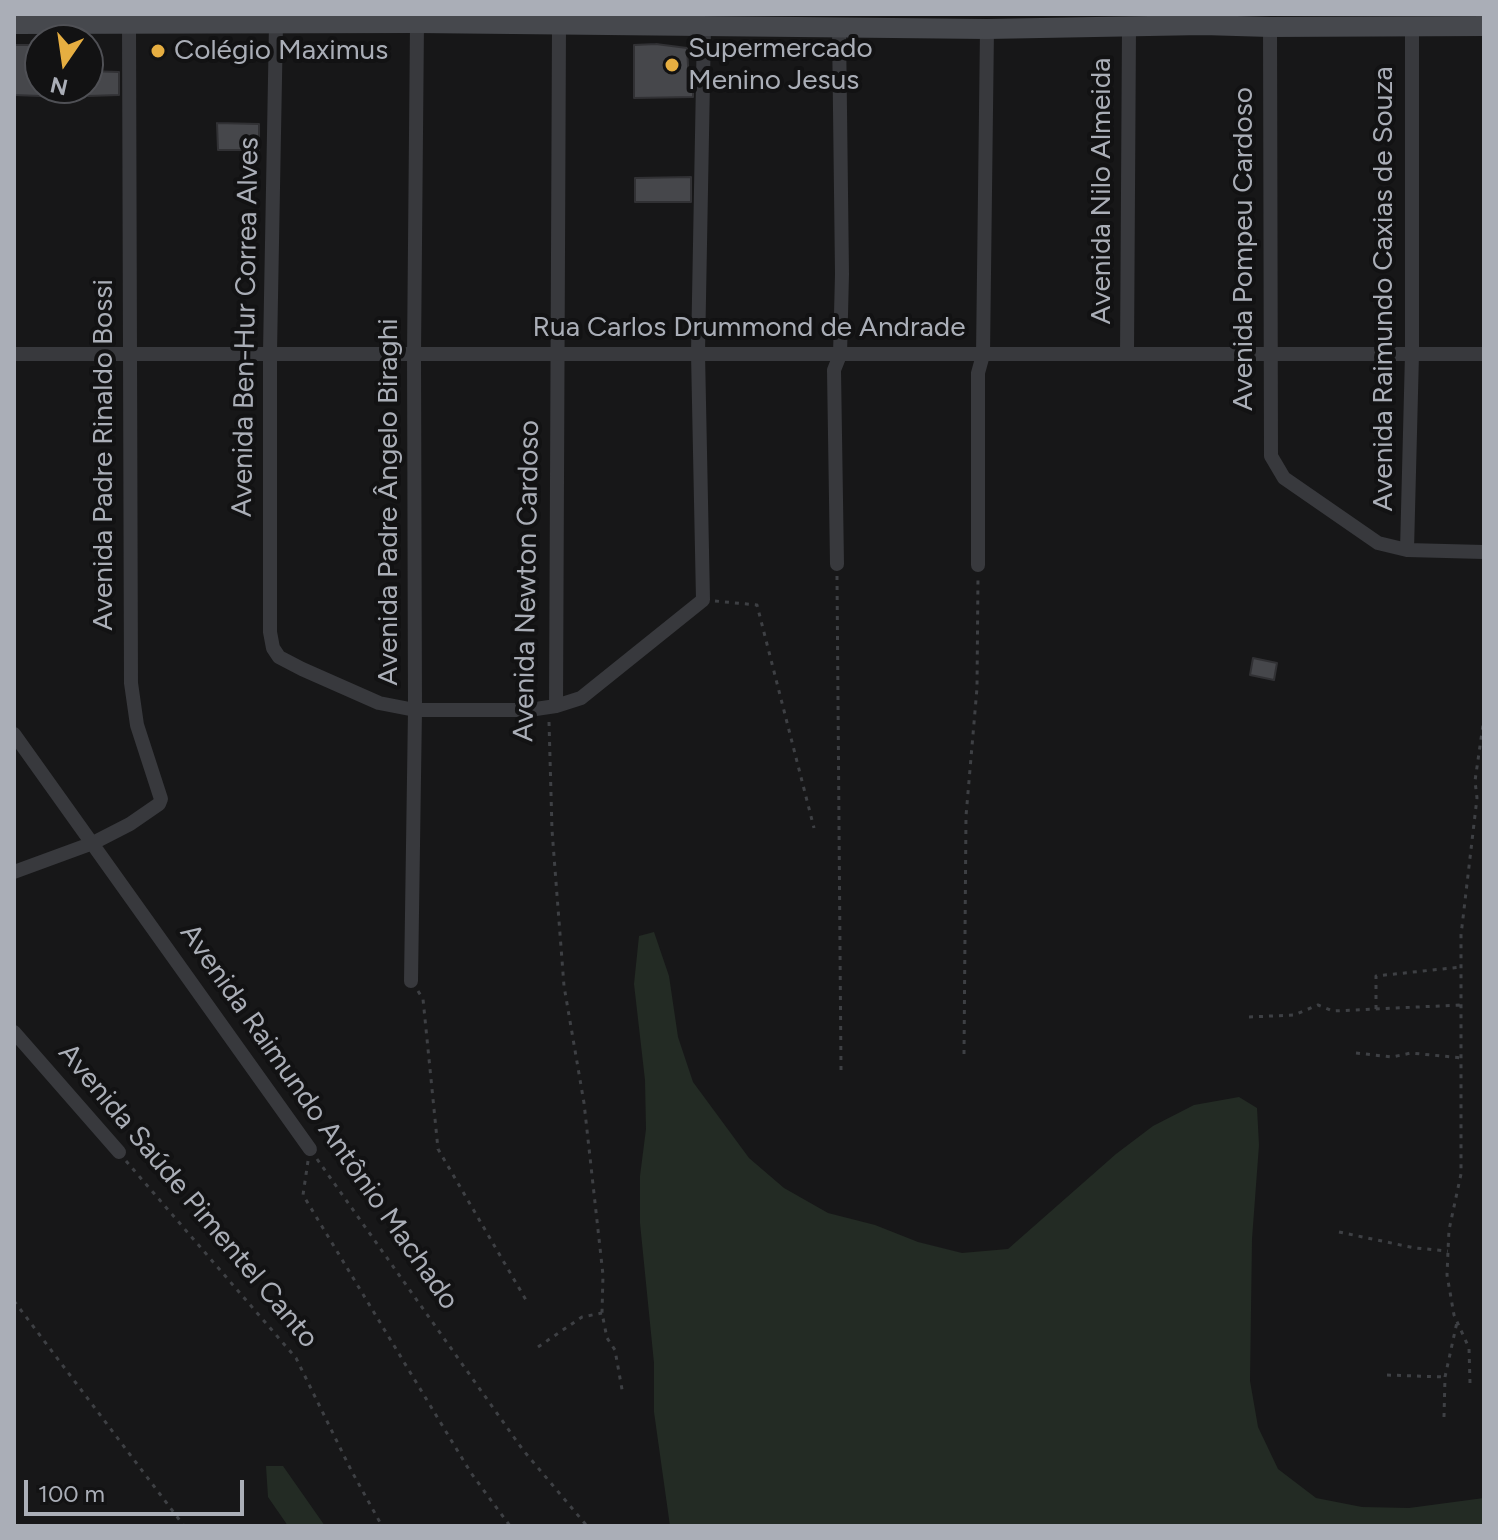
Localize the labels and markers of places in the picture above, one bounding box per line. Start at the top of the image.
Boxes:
place label: Supermercado Menino Jesus [688,32,873,98]
place label: Colégio Maximus [174,34,388,68]
marker: Colégio Maximus [149,42,167,60]
marker: Supermercado Menino Jesus [663,56,681,74]

